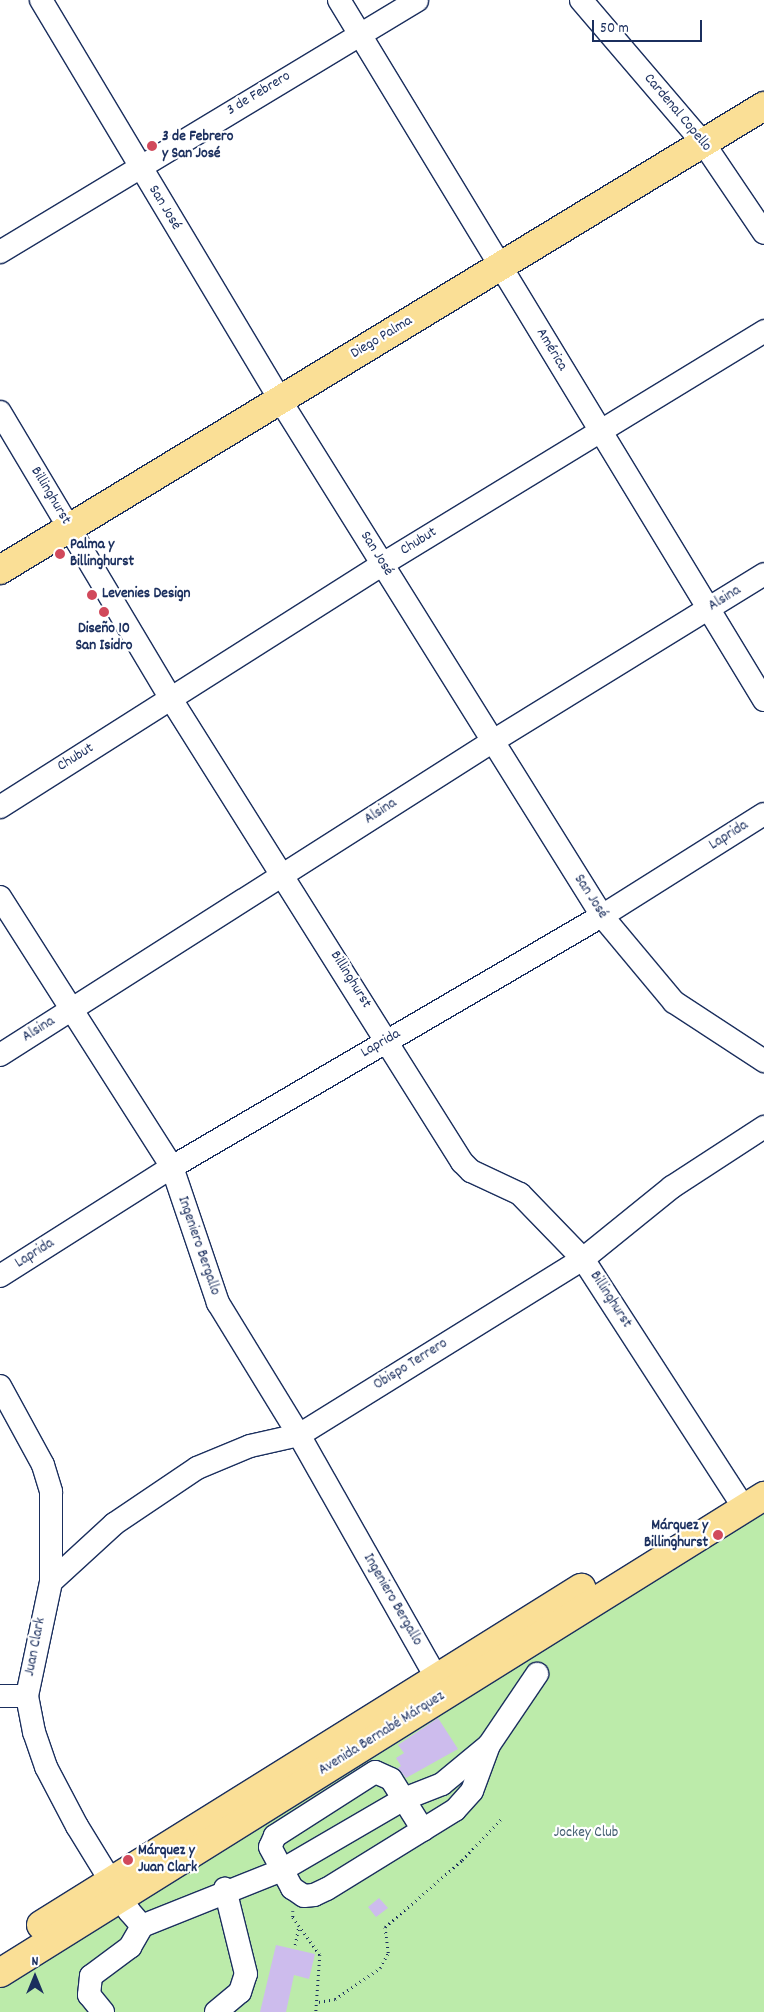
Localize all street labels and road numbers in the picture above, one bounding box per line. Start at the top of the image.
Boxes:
street label: 3 de Febrero [224,68,294,120]
street label: Cardenal Copello [639,70,715,156]
street label: San José [144,182,184,234]
street label: Diego Palma [348,313,416,363]
street label: América [531,326,571,374]
street label: Billinghurst [26,464,74,528]
street label: Chubut [398,524,440,560]
street label: San José [355,528,397,580]
street label: Alsina [705,582,745,616]
street label: Chubut [55,740,97,776]
street label: Alsina [362,795,400,829]
street label: Laprida [706,817,752,855]
street label: San José [569,872,611,922]
street label: Billinghurst [325,948,375,1012]
street label: Alsina [19,1013,59,1047]
street label: Laprida [358,1026,404,1062]
street label: Ingeniero Bergallo [173,1194,223,1298]
street label: Laprida [12,1235,58,1273]
street label: Billinghurst [585,1268,635,1332]
street label: Obispo Terrero [371,1335,451,1395]
street label: Ingeniero Bergallo [358,1551,426,1649]
street label: Juan Clark [22,1616,50,1678]
street label: Avenida Bernabé Márquez [316,1688,448,1780]

